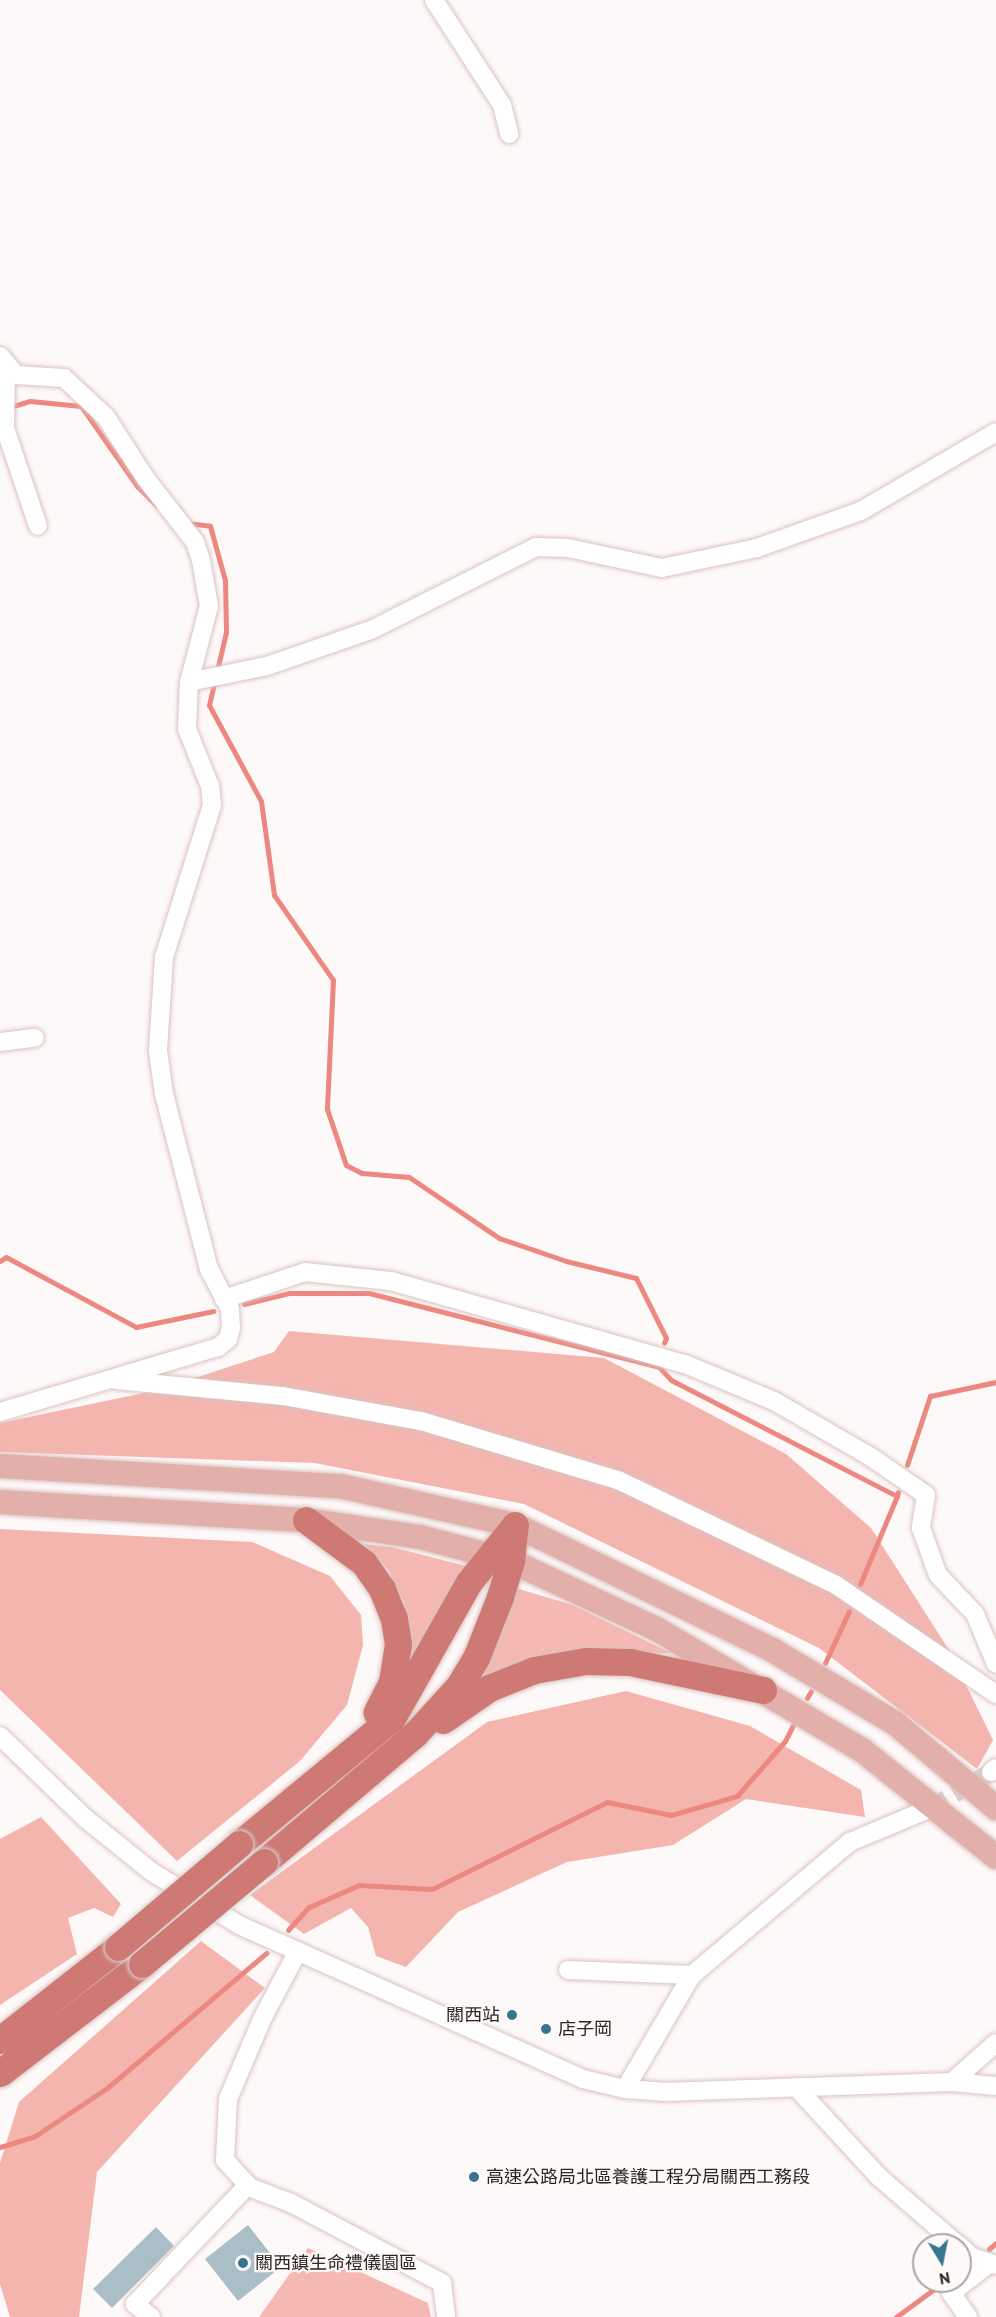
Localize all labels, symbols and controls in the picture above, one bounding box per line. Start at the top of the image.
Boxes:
place label: 關西站 [446,2004,500,2026]
marker: 關西站 [505,2008,519,2022]
place label: 店子岡 [558,2018,612,2040]
marker: 店子岡 [539,2022,553,2036]
place label: 高速公路局北區養護工程分局關西工務段 [486,2166,810,2188]
marker: 高速公路局北區養護工程分局關西工務段 [467,2170,481,2184]
north arrow [912,2233,972,2293]
place label: 關西鎮生命禮儀園區 [255,2252,417,2274]
marker: 關西鎮生命禮儀園區 [236,2256,250,2270]
text: N [938,2268,952,2290]

